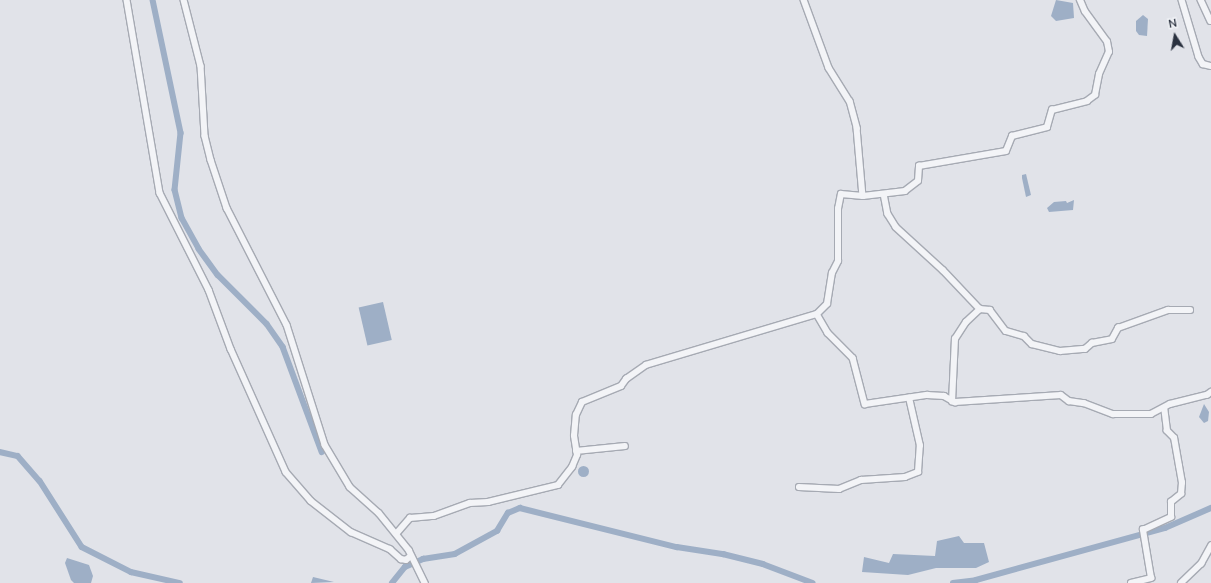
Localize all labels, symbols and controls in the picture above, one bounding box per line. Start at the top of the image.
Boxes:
north arrow [1155,16,1195,56]
text: N [1167,16,1178,32]

